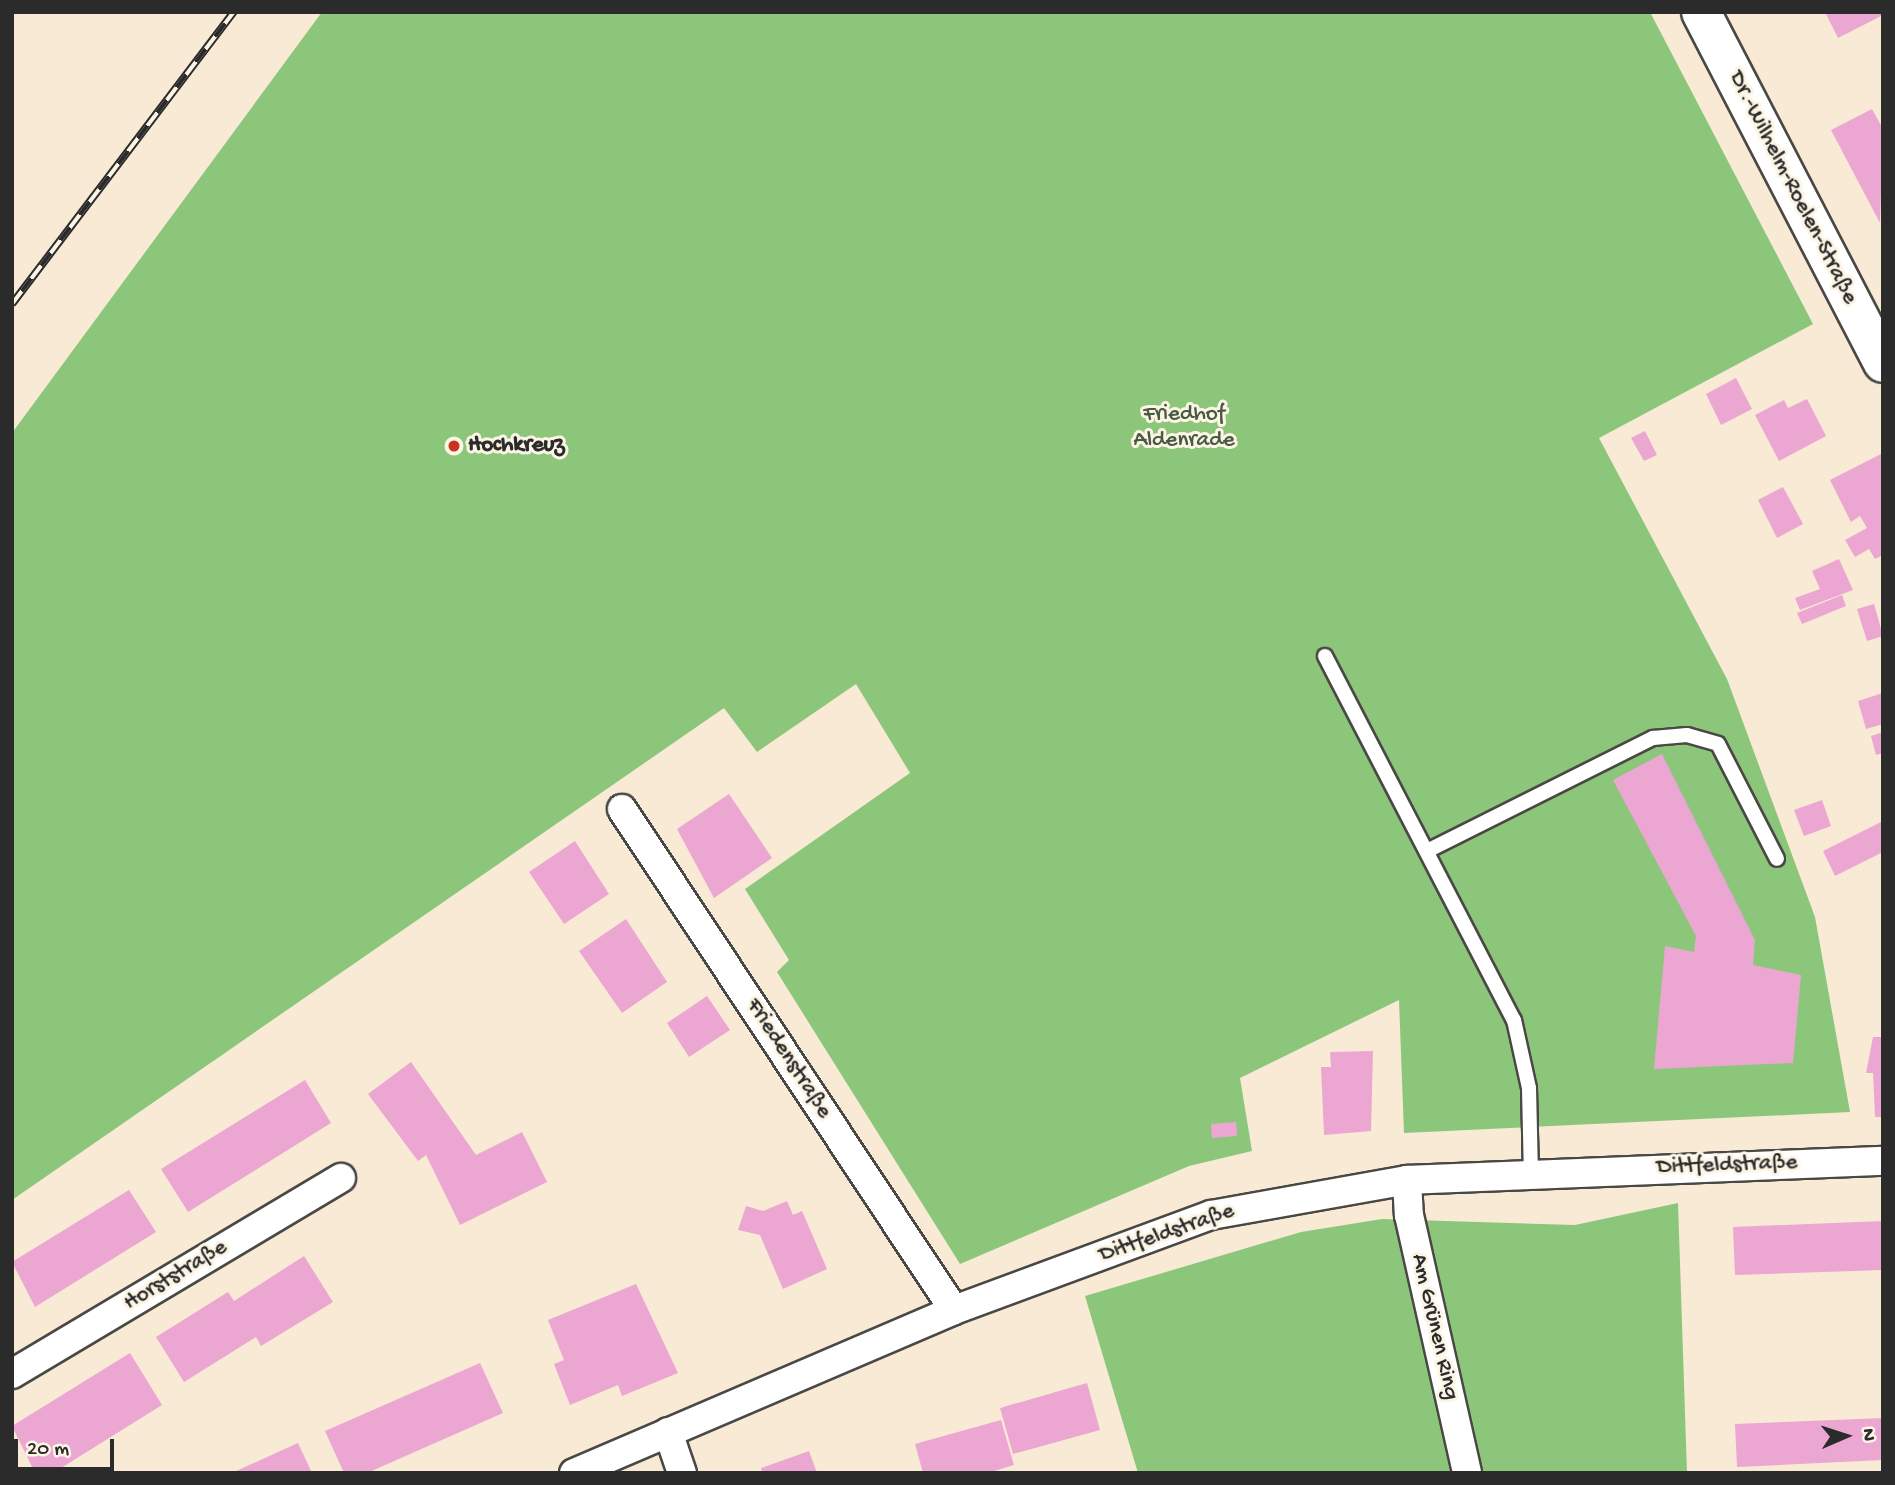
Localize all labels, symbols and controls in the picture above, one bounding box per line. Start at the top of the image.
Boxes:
street label: Dr.-Wilhelm-Roelen-Straße [1721,67,1863,309]
park label: Friedhof Aldenrade [1133,401,1235,455]
place label: Hochkreuz [468,432,564,460]
marker: Hochkreuz [446,438,462,454]
street label: Friedenstraße [739,994,837,1124]
street label: Dittfeldstraße [1656,1150,1798,1182]
street label: Dittfeldstraße [1096,1198,1238,1270]
street label: Horststraße [119,1234,233,1318]
street label: Am Grünen Ring [1404,1251,1464,1403]
north arrow [1811,1401,1881,1471]
scale bar [18,1426,117,1470]
text: N [1856,1428,1879,1442]
text: 20 m [27,1438,69,1463]

